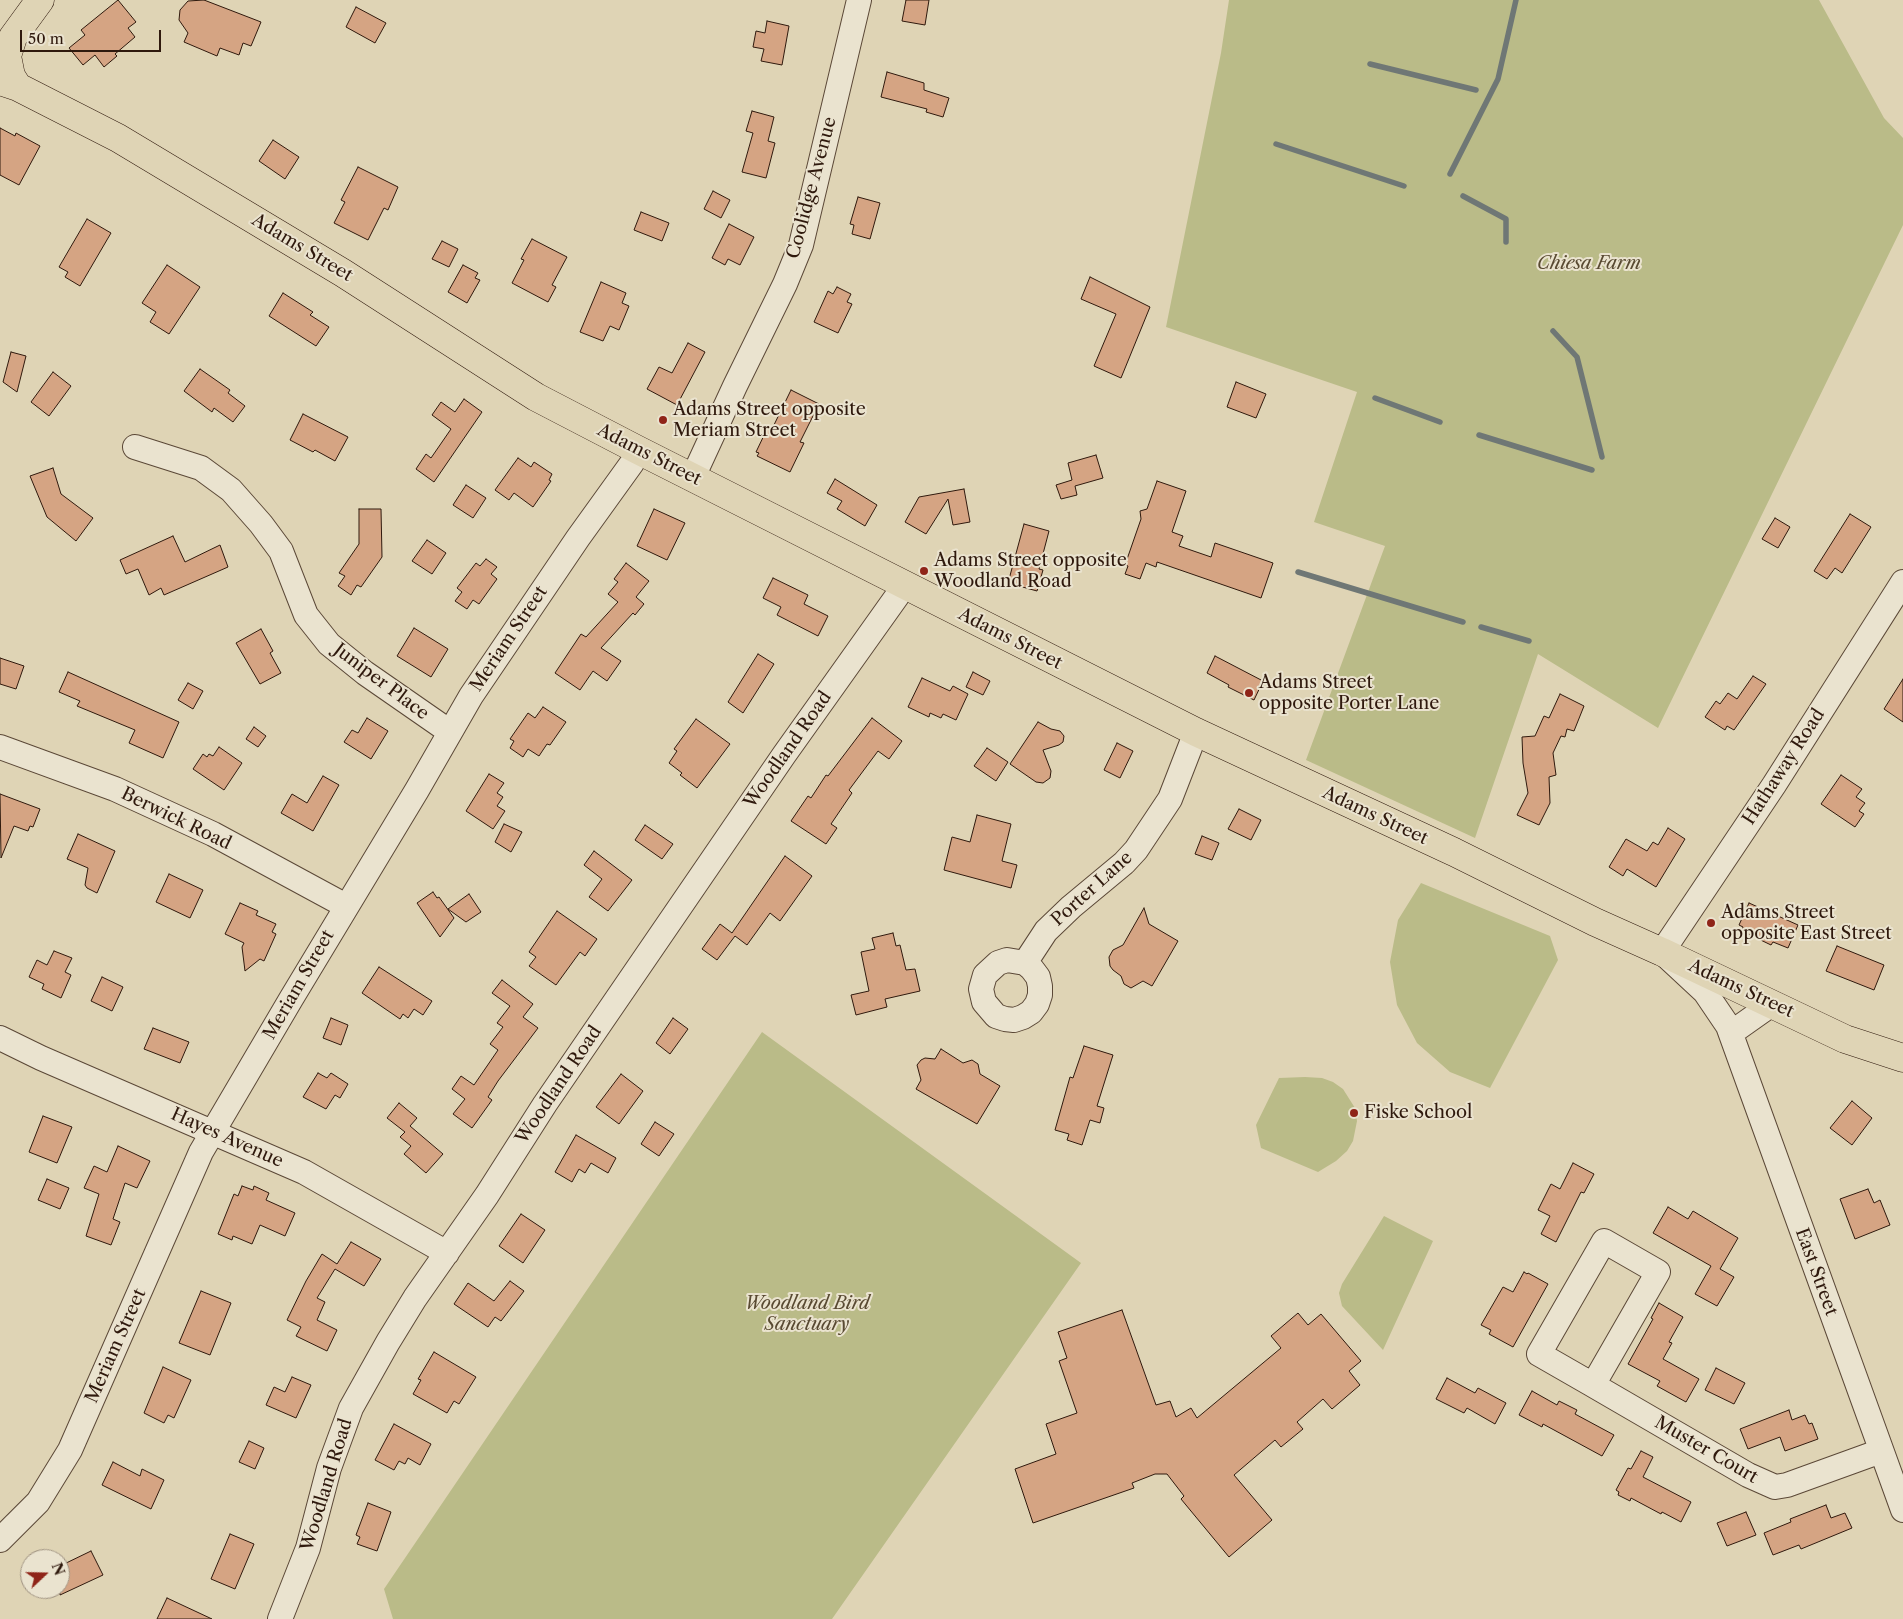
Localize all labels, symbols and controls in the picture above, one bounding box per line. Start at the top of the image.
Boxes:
scale bar [22,20,164,52]
text: 50 m [28,29,64,48]
street label: Coolidge Avenue [783,115,841,261]
street label: Adams Street [248,209,356,287]
park label: Chiesa Farm [1537,253,1641,275]
place label: Adams Street opposite Meriam Street [673,399,866,442]
marker: Adams Street opposite Meriam Street [657,414,669,426]
street label: Adams Street [593,420,705,490]
place label: Adams Street opposite Woodland Road [934,550,1127,592]
marker: Adams Street opposite Woodland Road [918,565,930,577]
street label: Meriam Street [466,582,552,696]
street label: Adams Street [954,604,1066,674]
street label: Juniper Place [329,639,433,725]
place label: Adams Street opposite Porter Lane [1259,672,1439,714]
street label: Woodland Road [740,687,836,813]
marker: Adams Street opposite Porter Lane [1243,687,1255,699]
street label: Hathaway Road [1738,705,1830,829]
street label: Adams Street [1319,782,1431,850]
street label: Berwick Road [117,783,235,855]
street label: Porter Lane [1047,847,1137,931]
place label: Adams Street opposite East Street [1721,902,1892,944]
marker: Adams Street opposite East Street [1705,917,1717,929]
street label: Meriam Street [259,926,339,1044]
street label: Adams Street [1685,955,1797,1023]
street label: Woodland Road [512,1022,606,1148]
place label: Fiske School [1364,1102,1472,1124]
street label: Hayes Avenue [168,1104,286,1172]
marker: Fiske School [1348,1107,1360,1119]
street label: East Street [1790,1225,1842,1319]
street label: Meriam Street [81,1285,151,1407]
park label: Woodland Bird Sanctuary [744,1293,870,1336]
street label: Muster Court [1651,1412,1761,1488]
street label: Woodland Road [297,1416,357,1554]
north arrow [20,1549,70,1599]
text: N [47,1560,69,1578]

